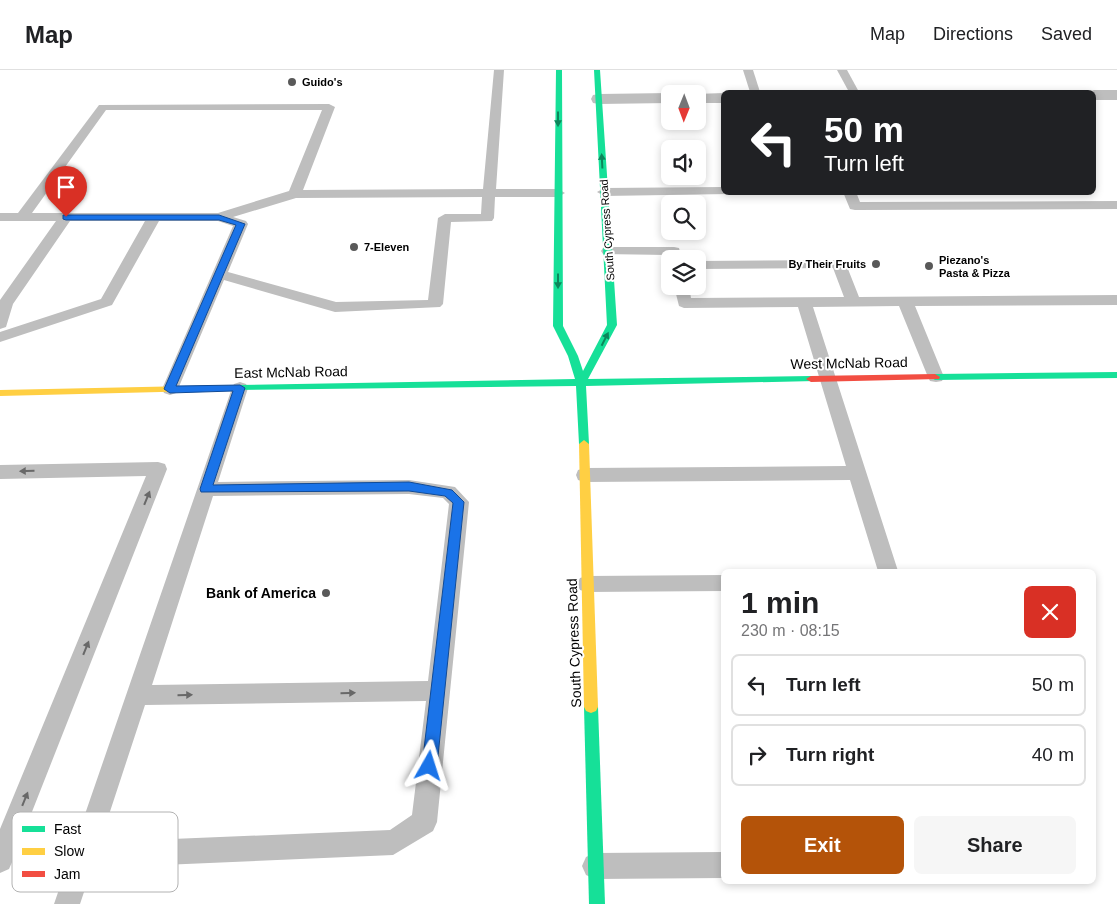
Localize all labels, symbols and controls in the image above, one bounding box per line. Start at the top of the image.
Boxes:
text: Map [25,21,73,48]
text: Map [870,24,905,44]
text: Directions [933,24,1013,44]
text: Saved [1041,24,1092,44]
marker: Guido's [286,76,298,88]
place label: Guido's [302,76,343,88]
north arrow [661,85,706,130]
map controls [661,85,706,295]
icon: left [741,110,806,175]
text: 50 m [824,110,904,149]
one-way arrow [554,111,562,127]
button: sound [661,140,706,185]
text: Turn left [824,151,904,176]
one-way arrow [598,153,606,169]
pin [45,166,87,217]
icon: arrive [52,173,80,201]
street label: South Cypress Road [597,179,617,281]
button: search [661,195,706,240]
marker: 7-Eleven [348,241,360,253]
place label: 7-Eleven [364,241,410,253]
button: layers [661,250,706,295]
place label: Piezano's Pasta & Pizza [939,254,1011,279]
place label: By Their Fruits [788,258,866,270]
marker: By Their Fruits [870,258,882,270]
marker: Piezano's Pasta & Pizza [923,260,935,272]
one-way arrow [554,273,562,289]
one-way arrow [602,332,610,346]
street label: West McNab Road [790,354,908,372]
street label: East McNab Road [234,363,348,381]
one-way arrow [19,467,35,475]
one-way arrow [143,491,151,505]
street label: South Cypress Road [564,578,584,708]
place label: Bank of America [206,585,316,601]
text: 1 min [741,586,819,619]
button: close [1024,586,1076,638]
marker: Bank of America [320,587,332,599]
text: 230 m · 08:15 [741,622,840,639]
one-way arrow [82,641,90,655]
icon: left [743,671,771,699]
text: Turn left [786,674,861,695]
text: 50 m [1032,674,1074,695]
one-way arrow [340,689,356,697]
one-way arrow [177,691,193,699]
position arrow [402,739,454,791]
icon: right [743,741,771,769]
text: Turn right [786,744,874,765]
text: 40 m [1032,744,1074,765]
one-way arrow [21,791,29,806]
legend [12,812,178,892]
button: Exit [741,816,904,874]
button: Share [914,816,1076,874]
text: Fast [54,821,81,837]
text: Slow [54,843,85,859]
text: Jam [54,866,80,882]

